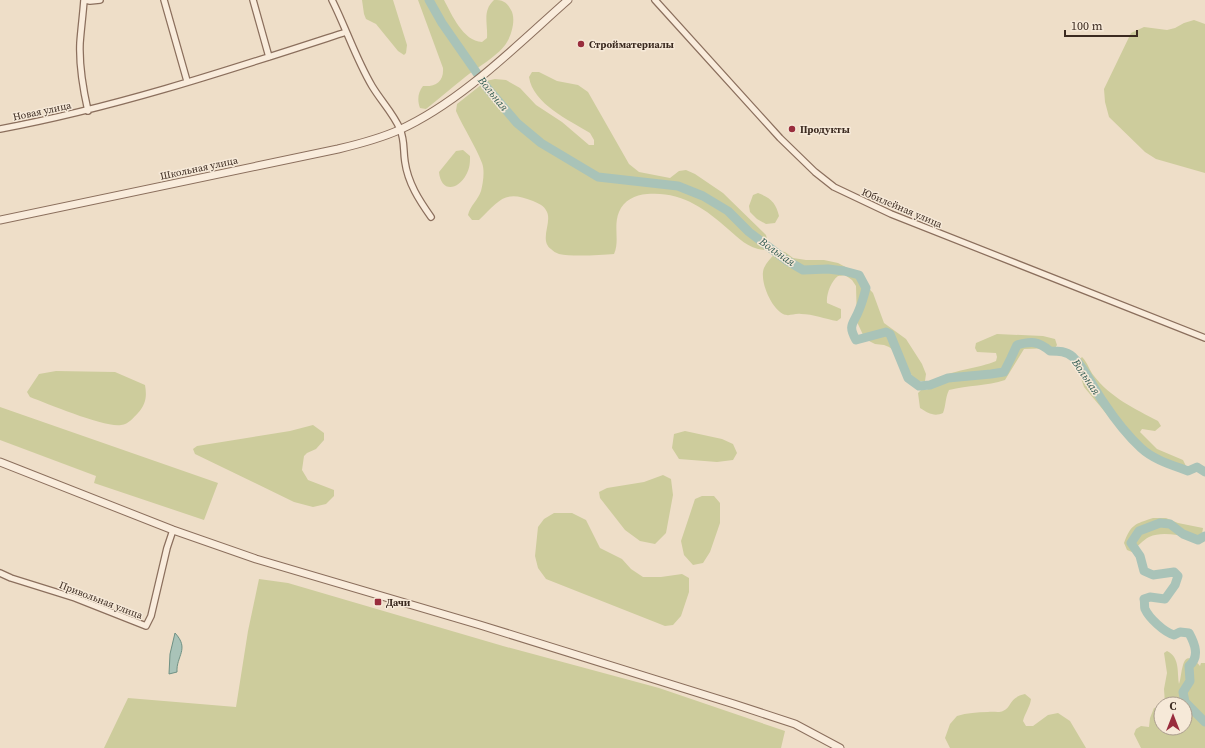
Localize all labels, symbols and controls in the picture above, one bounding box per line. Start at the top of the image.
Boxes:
scale bar [1065,12,1137,38]
text: 100 m [1071,18,1103,34]
place label: Стройматериалы [589,38,674,51]
marker: Стройматериалы [576,39,586,49]
water label: Вольная [474,73,512,115]
street label: Новая улица [12,98,73,124]
place label: Продукты [800,123,850,136]
marker: Продукты [787,124,797,134]
street label: Школьная улица [159,153,240,183]
street label: Юбилейная улица [860,185,945,231]
water label: Вольная [755,234,798,270]
water label: Вольная [1068,355,1104,398]
street label: Привольная улица [57,578,145,622]
place label: Дачи [386,596,411,609]
marker: Дачи [373,597,383,607]
north arrow [1153,696,1193,736]
text: С [1170,699,1177,714]

